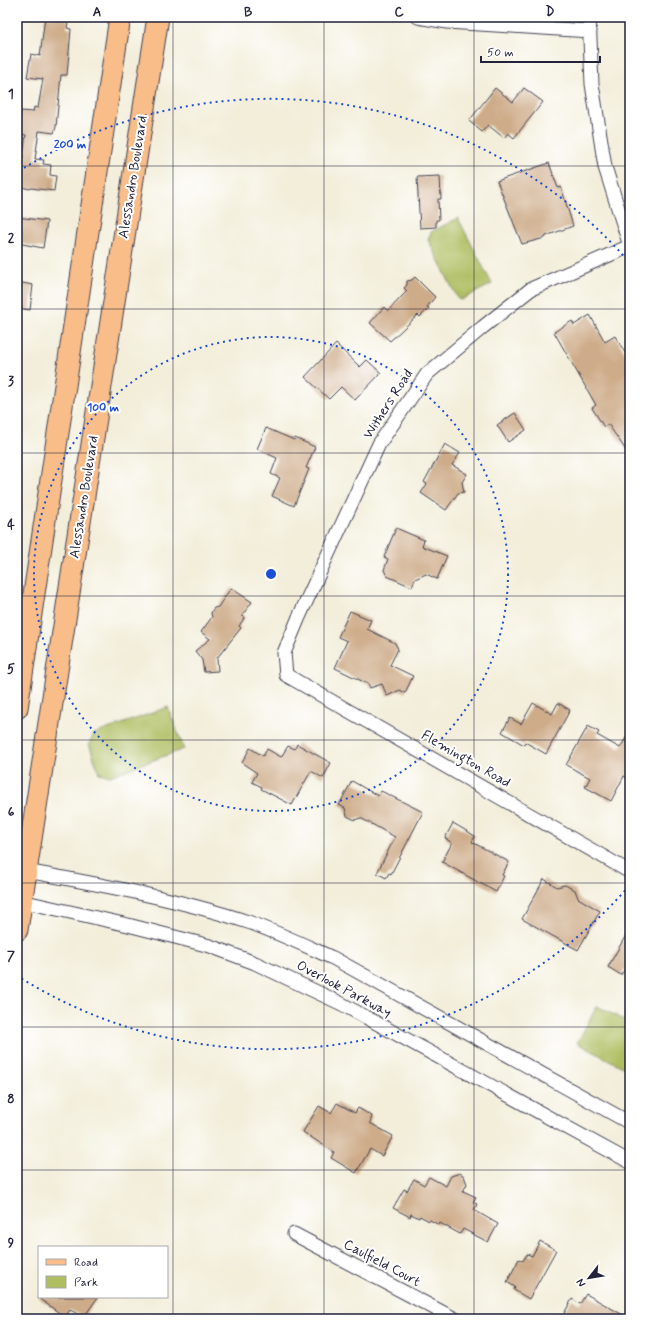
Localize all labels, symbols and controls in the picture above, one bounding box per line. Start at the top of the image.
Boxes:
text: A [93,4,101,21]
text: B [244,4,253,21]
text: C [394,4,404,21]
text: D [546,4,555,21]
scale bar [481,38,600,64]
text: 50 m [487,45,514,61]
text: 1 [8,86,14,103]
street label: Alessandro Boulevard [114,114,152,240]
text: 200 m [54,137,87,153]
text: 2 [8,230,15,247]
street label: Withers Road [359,366,417,442]
text: 3 [8,373,14,390]
text: 100 m [87,400,120,416]
street label: Alessandro Boulevard [65,434,103,560]
text: 4 [7,517,15,534]
centre of rings [264,567,278,581]
text: 5 [7,661,15,678]
street label: Flemington Road [417,726,514,794]
text: 6 [8,804,15,821]
text: 7 [7,948,15,965]
street label: Overlook Parkway [293,956,395,1022]
text: 8 [7,1091,15,1108]
text: 9 [8,1235,15,1252]
street label: Caulfield Court [341,1235,423,1291]
legend [38,1246,168,1298]
text: Road [74,1255,98,1271]
north arrow [569,1258,609,1298]
text: Park [74,1275,98,1291]
text: N [573,1276,589,1289]

